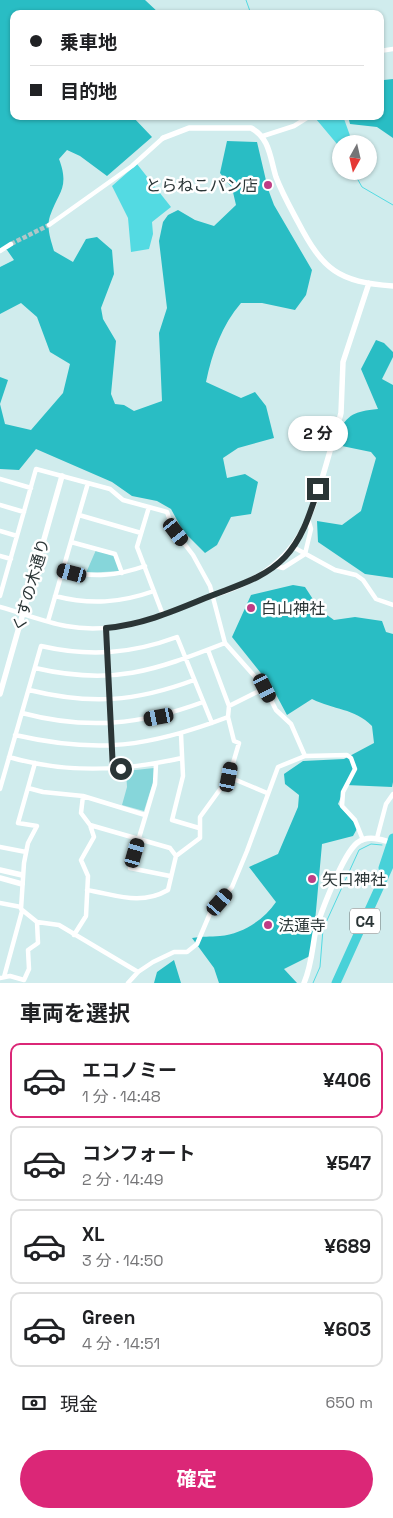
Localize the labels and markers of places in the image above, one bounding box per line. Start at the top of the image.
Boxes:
place label: とらねこパン店 [145,175,258,196]
marker: とらねこパン店 [262,179,274,191]
place label: 白山神社 [261,598,325,619]
marker: 白山神社 [245,602,257,614]
place label: 矢口神社 [322,869,386,890]
marker: 矢口神社 [306,873,318,885]
place label: 法蓮寺 [278,915,326,936]
marker: 法蓮寺 [262,919,274,931]

